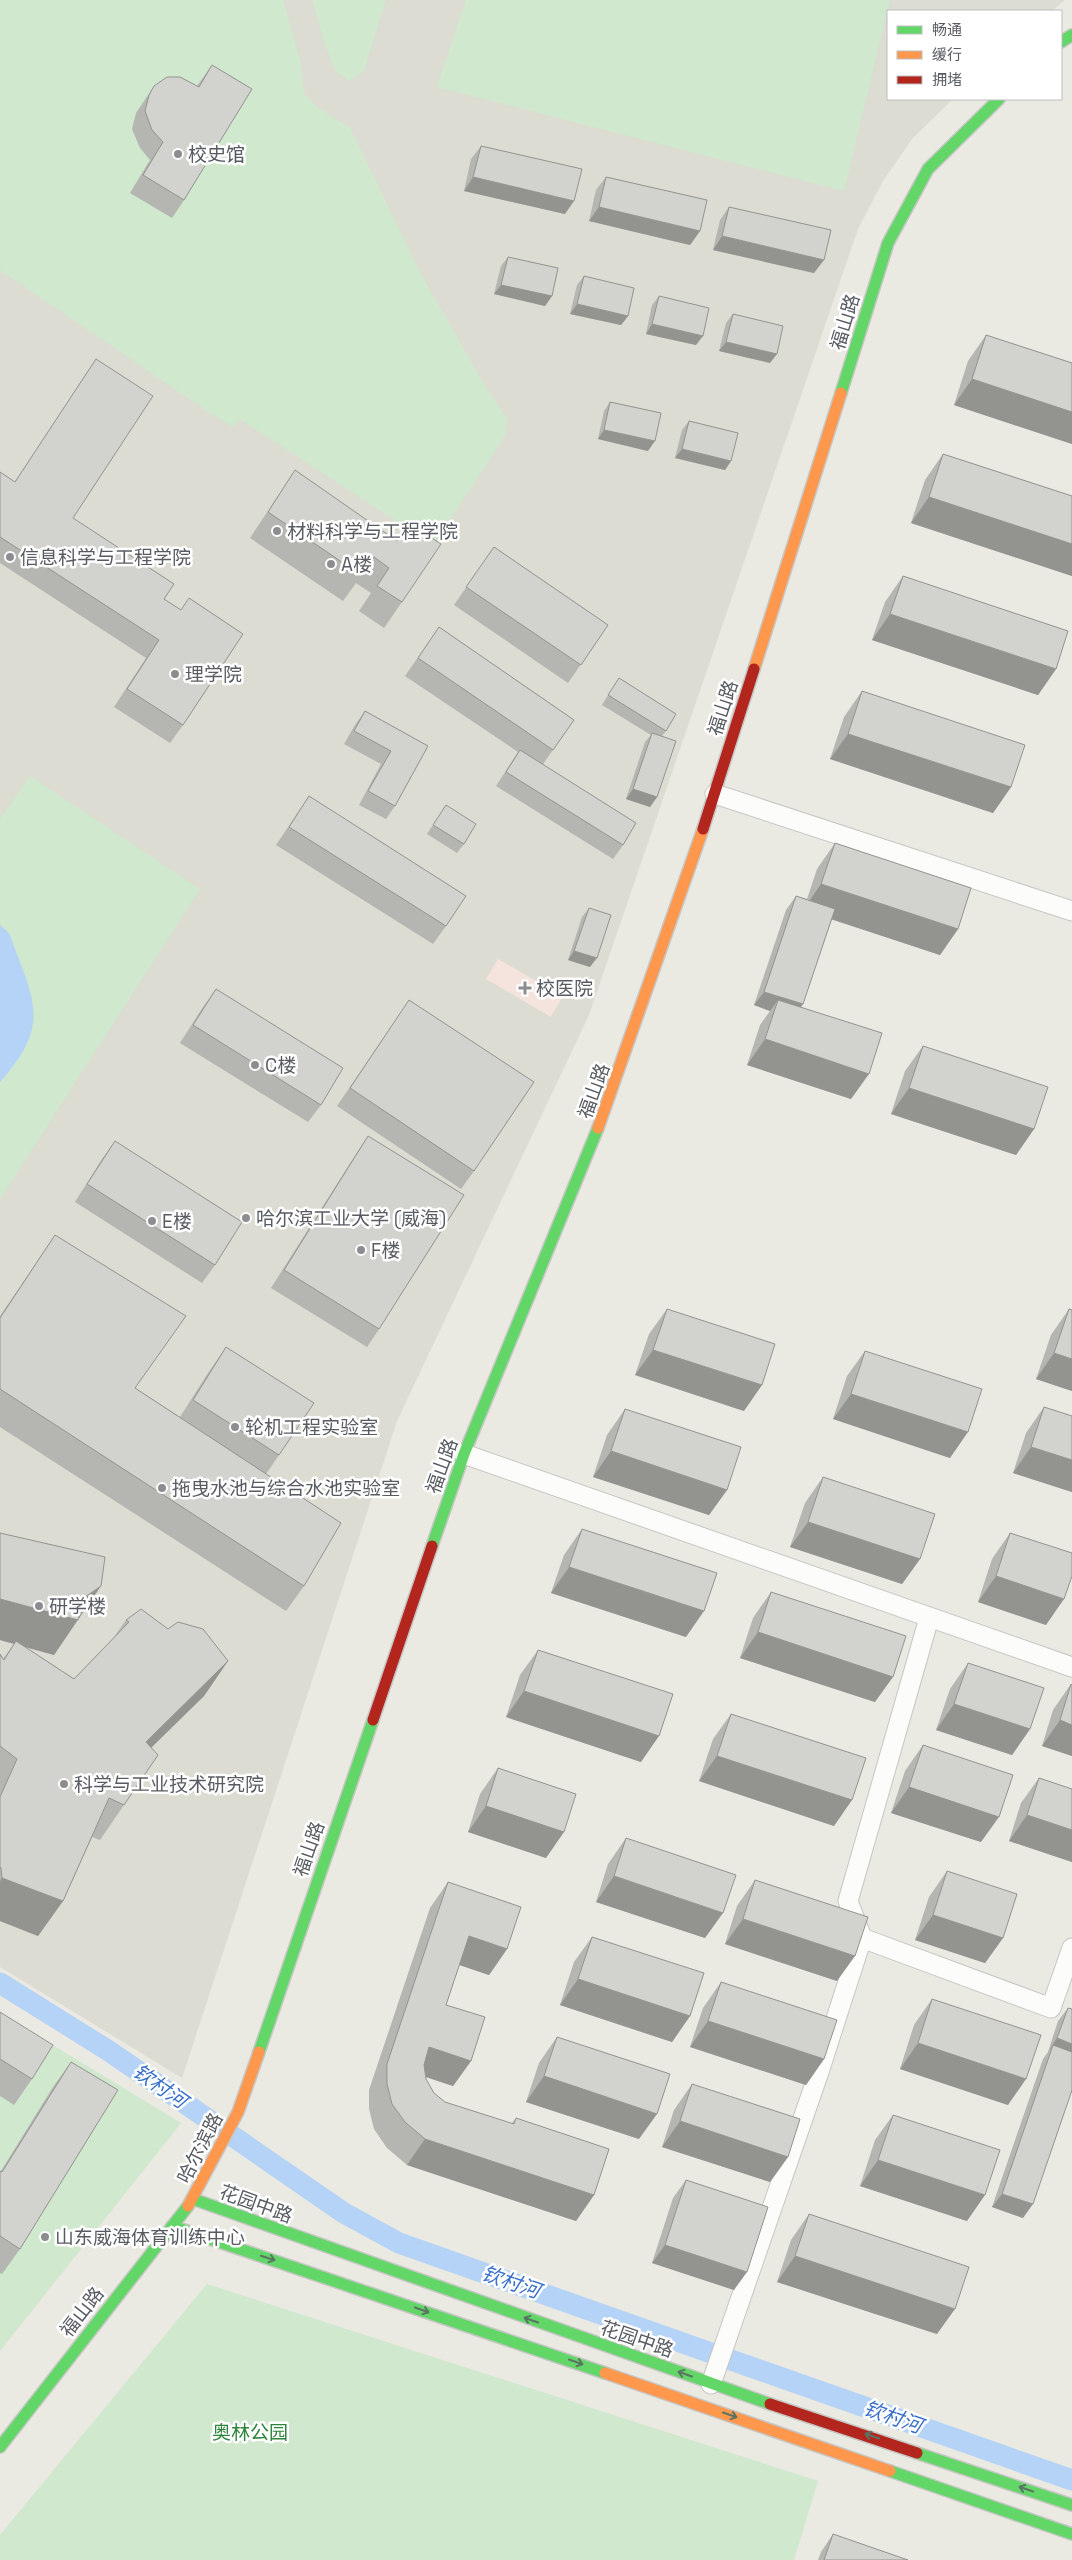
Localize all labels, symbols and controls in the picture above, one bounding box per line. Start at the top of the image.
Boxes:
legend [887,10,1062,100]
text: 畅通 [932,20,962,39]
text: 缓行 [932,45,962,64]
text: 拥堵 [932,70,962,89]
place label: 校史馆 [188,142,245,167]
marker: 校史馆 [172,148,184,160]
street label: 福山路 [825,291,865,353]
place label: 材料科学与工程学院 [287,519,458,544]
marker: 材料科学与工程学院 [271,525,283,537]
place label: 信息科学与工程学院 [20,545,191,570]
marker: 信息科学与工程学院 [4,551,16,563]
place label: A楼 [341,552,372,577]
marker: A楼 [325,558,337,570]
place label: 理学院 [185,662,242,687]
marker: 理学院 [169,668,181,680]
street label: 福山路 [702,677,744,739]
place label: 校医院 [536,976,593,1001]
marker: 校医院 [518,981,532,995]
place label: C楼 [265,1053,296,1078]
marker: C楼 [249,1059,261,1071]
street label: 福山路 [573,1060,615,1122]
place label: 哈尔滨工业大学 (威海) [256,1206,446,1231]
place label: E楼 [162,1209,192,1234]
marker: 哈尔滨工业大学 (威海) [240,1212,252,1224]
marker: E楼 [146,1215,158,1227]
place label: F楼 [371,1238,400,1263]
marker: F楼 [355,1244,367,1256]
place label: 轮机工程实验室 [245,1415,378,1440]
marker: 轮机工程实验室 [229,1421,241,1433]
street label: 福山路 [421,1435,463,1497]
place label: 拖曳水池与综合水池实验室 [172,1476,400,1501]
marker: 拖曳水池与综合水池实验室 [156,1482,168,1494]
place label: 研学楼 [49,1594,106,1619]
marker: 研学楼 [33,1600,45,1612]
place label: 科学与工业技术研究院 [74,1772,264,1797]
marker: 科学与工业技术研究院 [58,1778,70,1790]
street label: 福山路 [288,1818,330,1880]
water label: 钦村河 [128,2058,195,2116]
street label: 哈尔滨路 [172,2108,228,2188]
street label: 花园中路 [216,2179,296,2229]
place label: 山东威海体育训练中心 [55,2225,245,2250]
marker: 山东威海体育训练中心 [39,2231,51,2243]
one-way arrow [260,2254,275,2263]
water label: 钦村河 [478,2260,547,2305]
street label: 福山路 [55,2282,109,2342]
one-way arrow [414,2305,430,2315]
one-way arrow [524,2315,540,2324]
street label: 花园中路 [597,2315,677,2363]
one-way arrow [568,2358,583,2367]
one-way arrow [677,2369,693,2378]
water label: 钦村河 [860,2395,929,2440]
one-way arrow [721,2411,737,2420]
park label: 奥林公园 [212,2420,288,2445]
one-way arrow [864,2431,880,2441]
one-way arrow [1019,2484,1034,2493]

